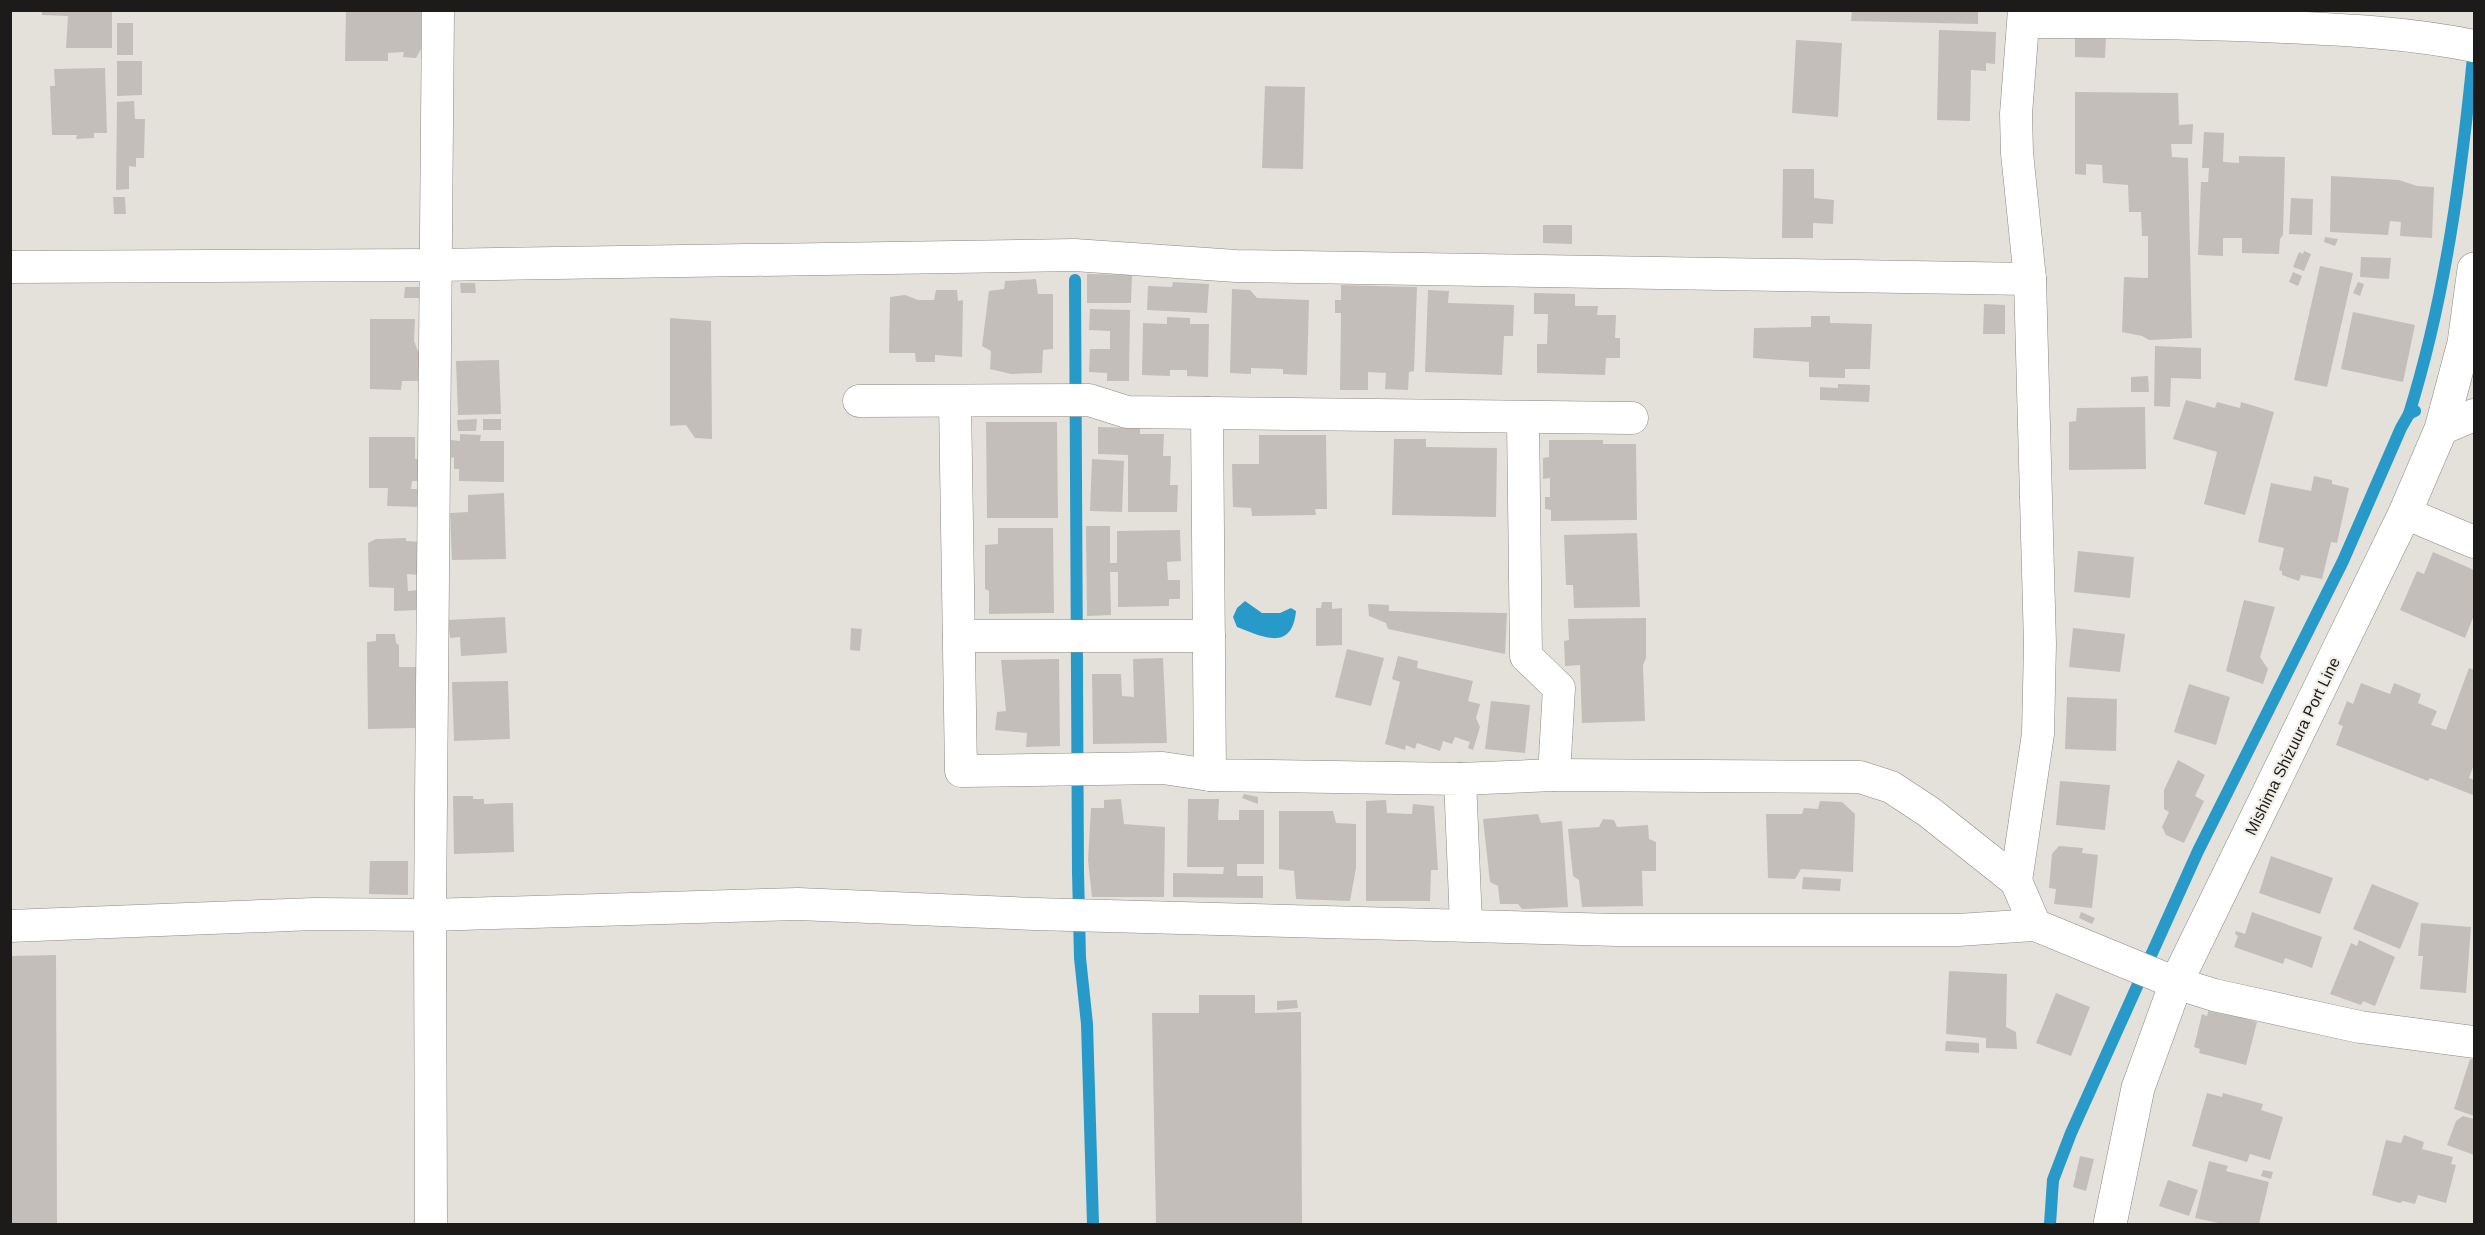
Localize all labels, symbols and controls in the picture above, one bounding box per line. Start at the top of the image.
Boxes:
street label: Mishima Shizuura Port Line [2242,654,2343,838]

